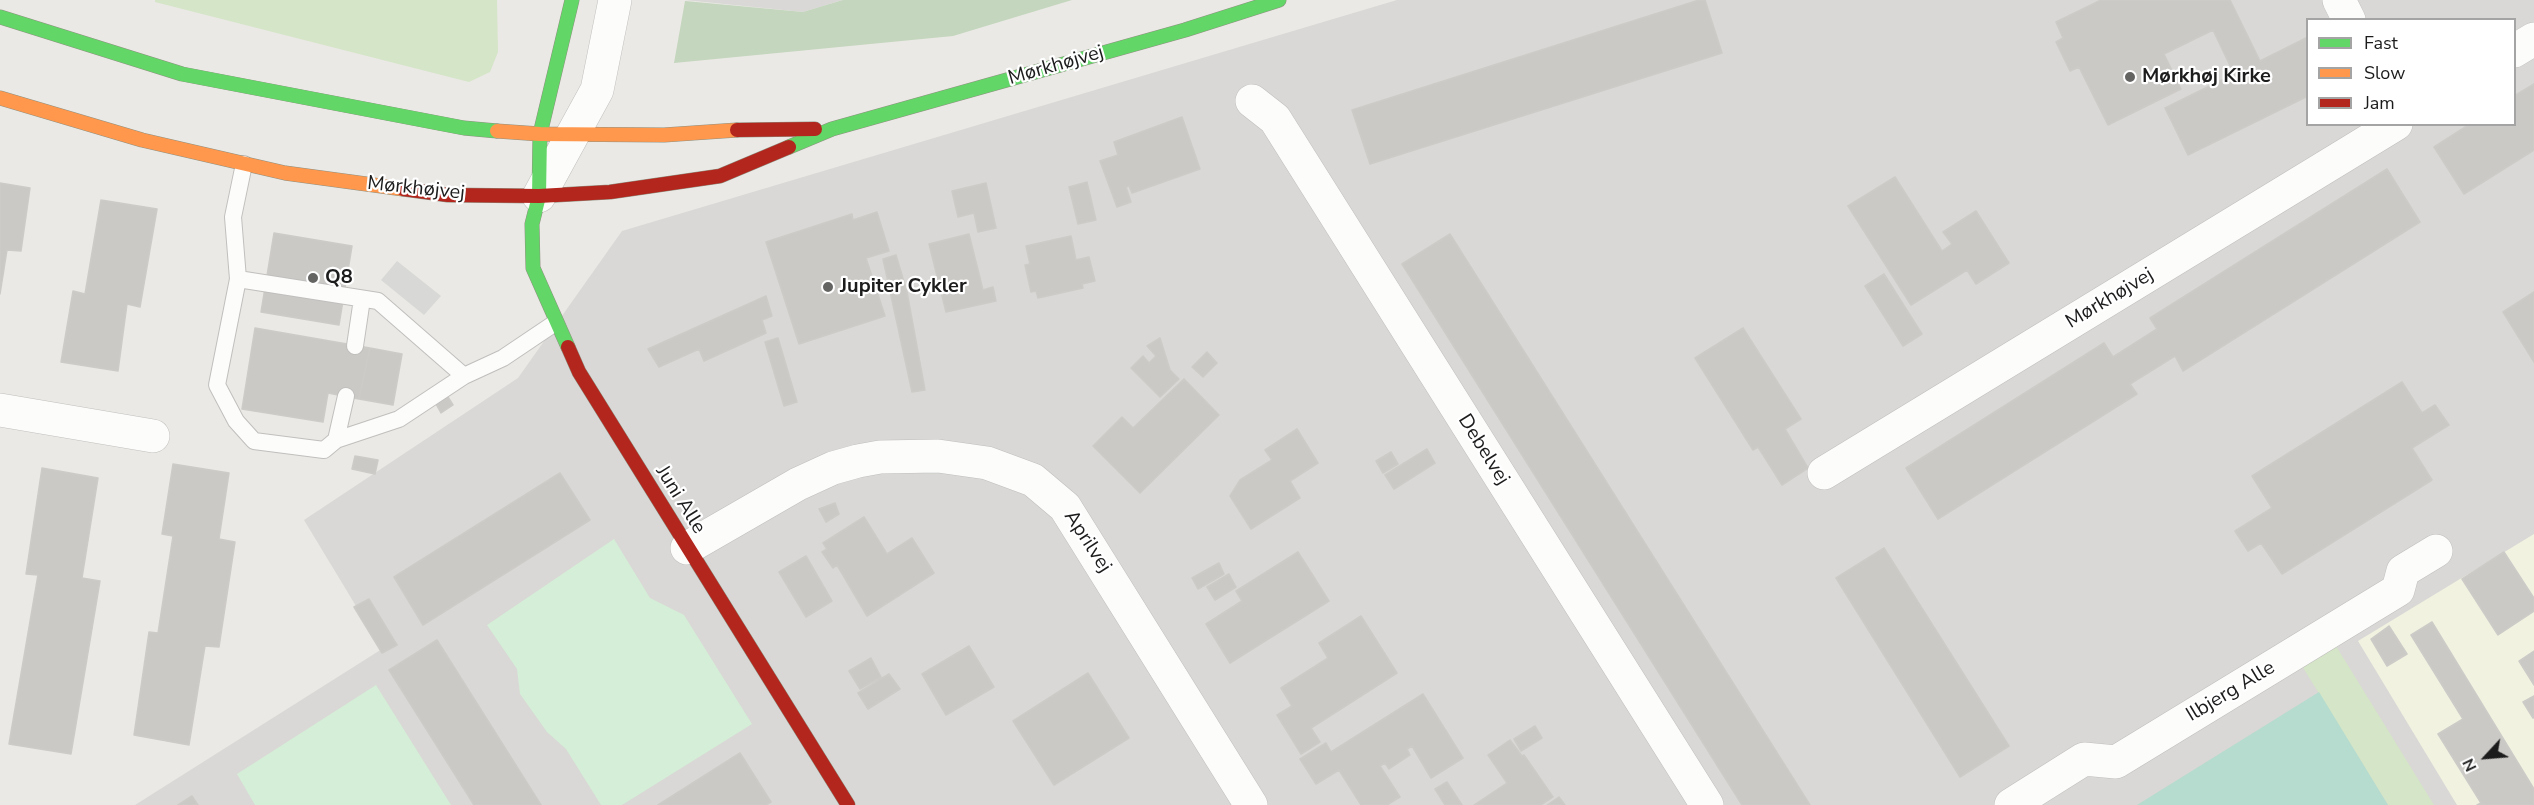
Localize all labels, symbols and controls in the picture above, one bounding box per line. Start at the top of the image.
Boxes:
legend [2306,18,2516,126]
text: Fast [2364,31,2398,55]
street label: Mørkhøjvej [1006,41,1106,91]
text: Slow [2364,61,2405,85]
place label: Mørkhøj Kirke [2142,65,2271,89]
marker: Mørkhøj Kirke [2123,70,2137,84]
text: Jam [2364,91,2395,115]
street label: Mørkhøjvej [366,172,466,206]
street label: Mørkhøjvej [2062,263,2158,335]
place label: Q8 [325,266,353,290]
marker: Q8 [306,271,320,285]
place label: Jupiter Cykler [840,275,967,299]
marker: Jupiter Cykler [821,280,835,294]
street label: Debelvej [1452,410,1514,490]
street label: Juni Alle [650,461,710,539]
street label: Aprilvej [1058,506,1116,578]
street label: Ilbjerg Alle [2182,656,2280,728]
north arrow [2456,727,2516,787]
text: N [2457,755,2482,775]

